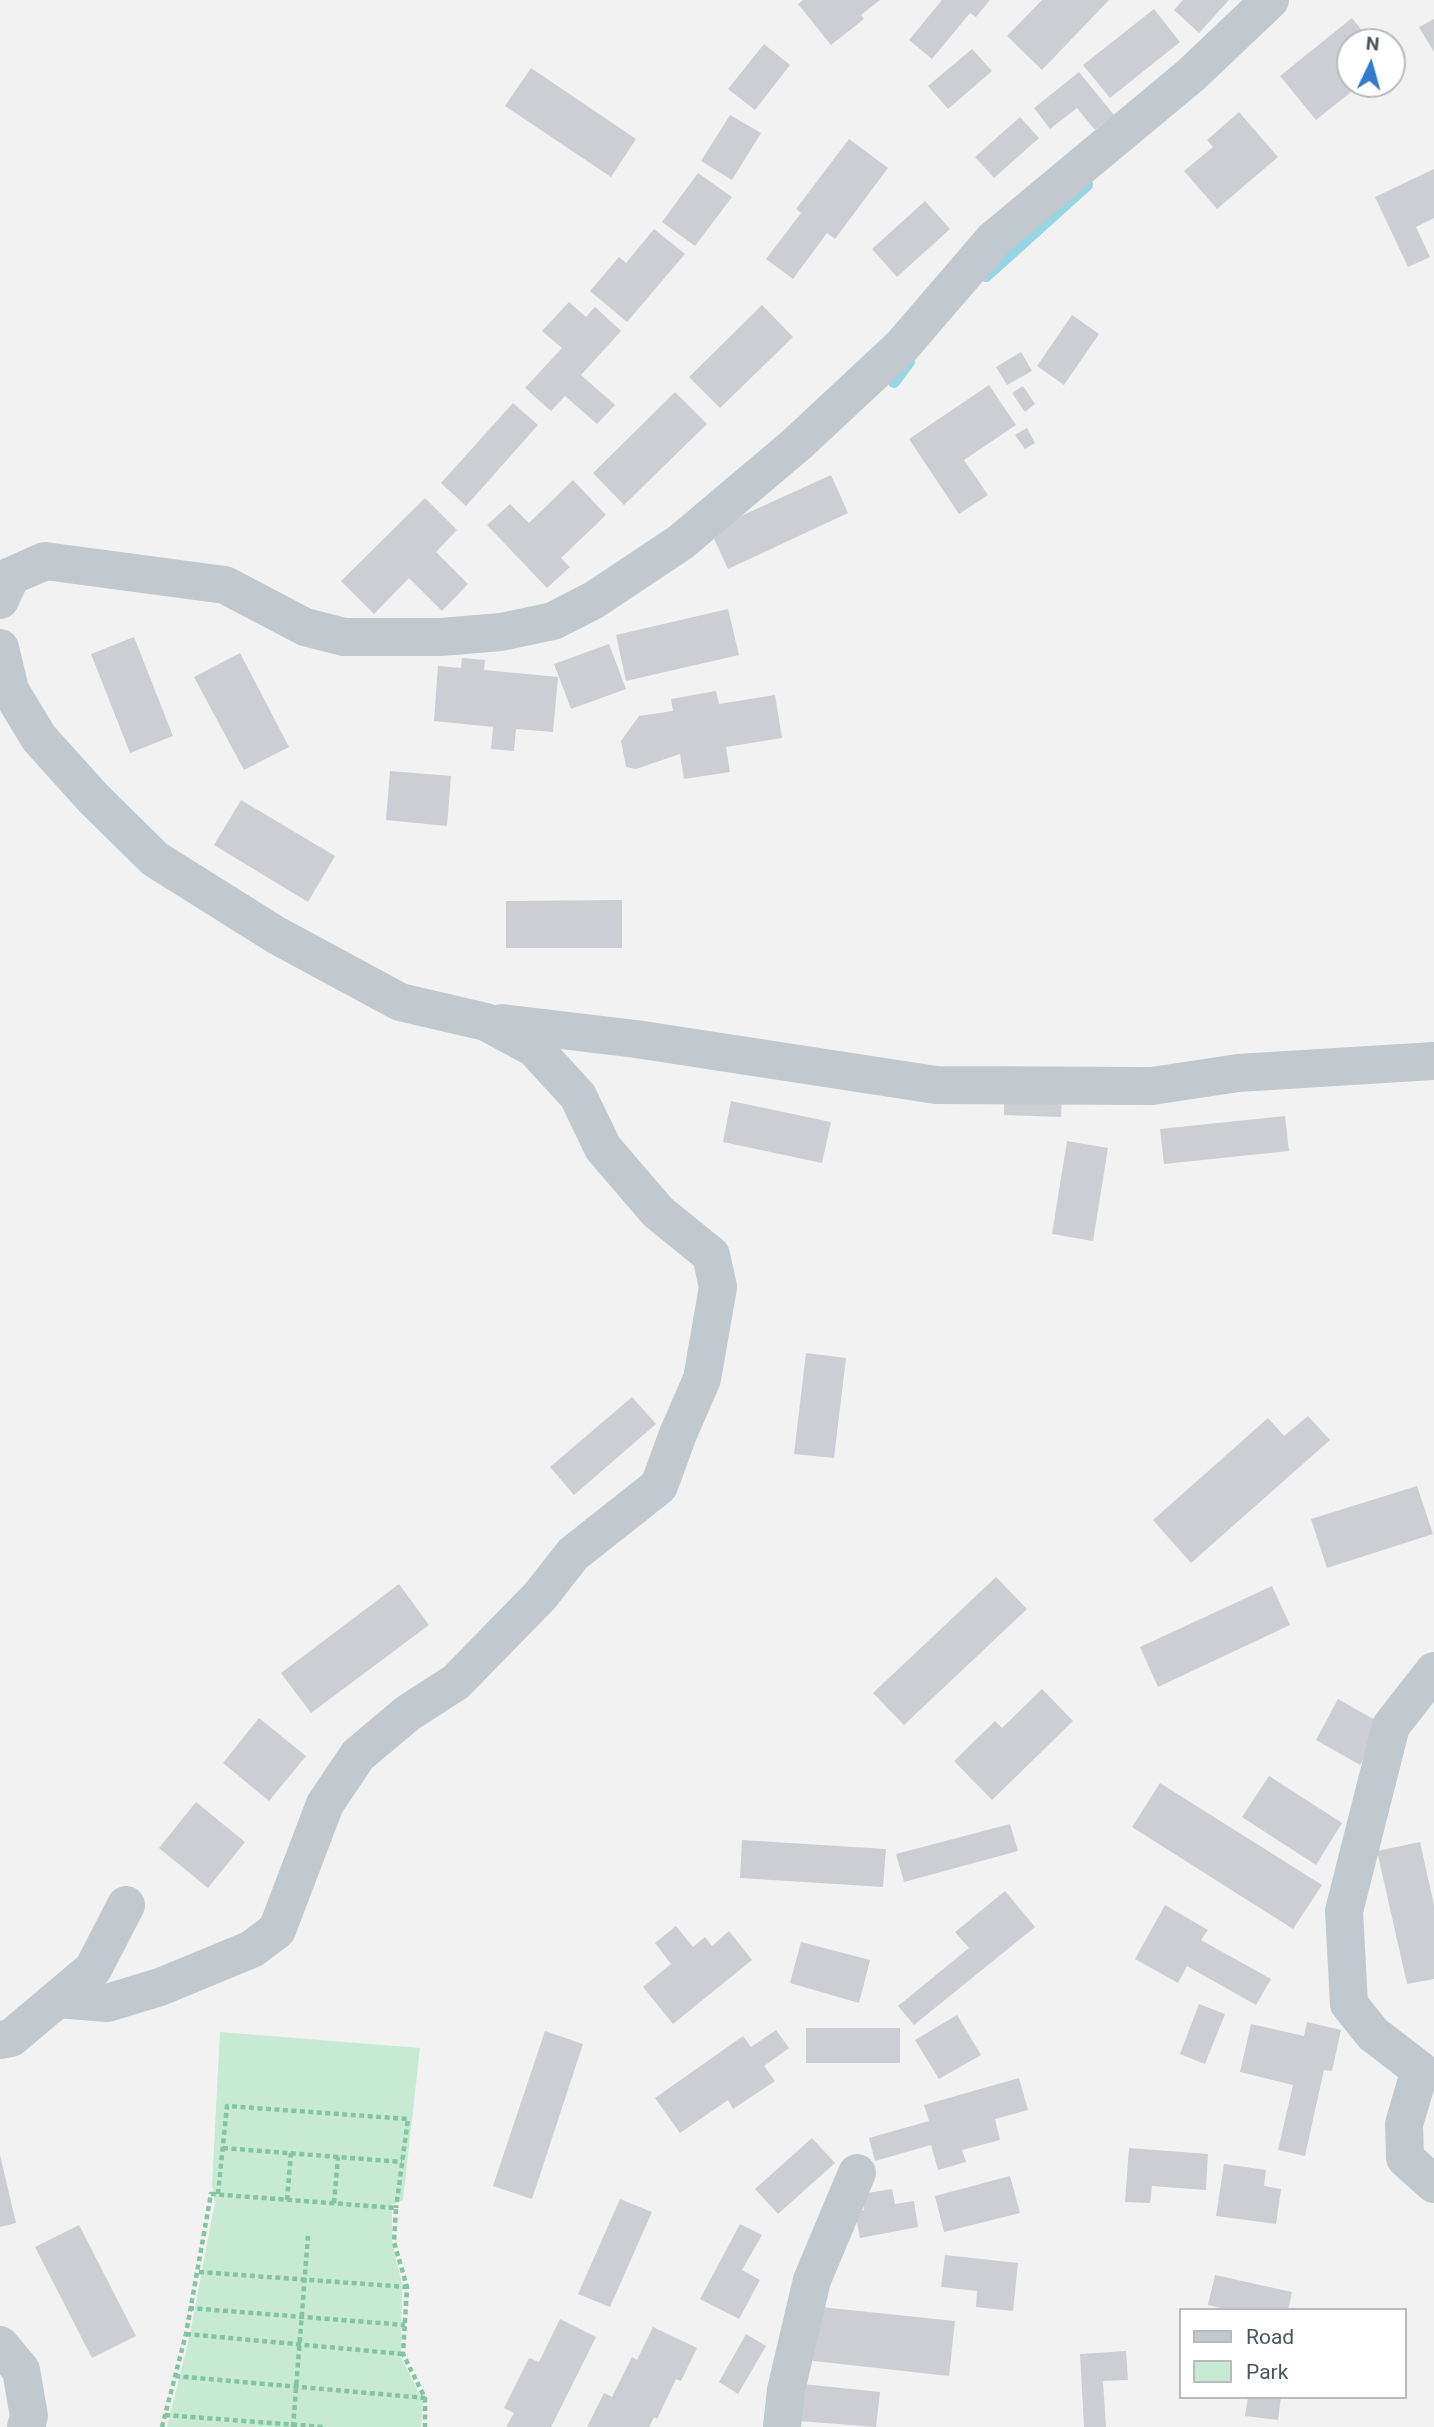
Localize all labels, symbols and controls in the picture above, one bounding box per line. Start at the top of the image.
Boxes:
north arrow [1336,28,1406,98]
text: N [1365,32,1380,56]
legend [1178,2308,1406,2399]
text: Road [1246,2325,1294,2349]
text: Park [1246,2360,1288,2384]

